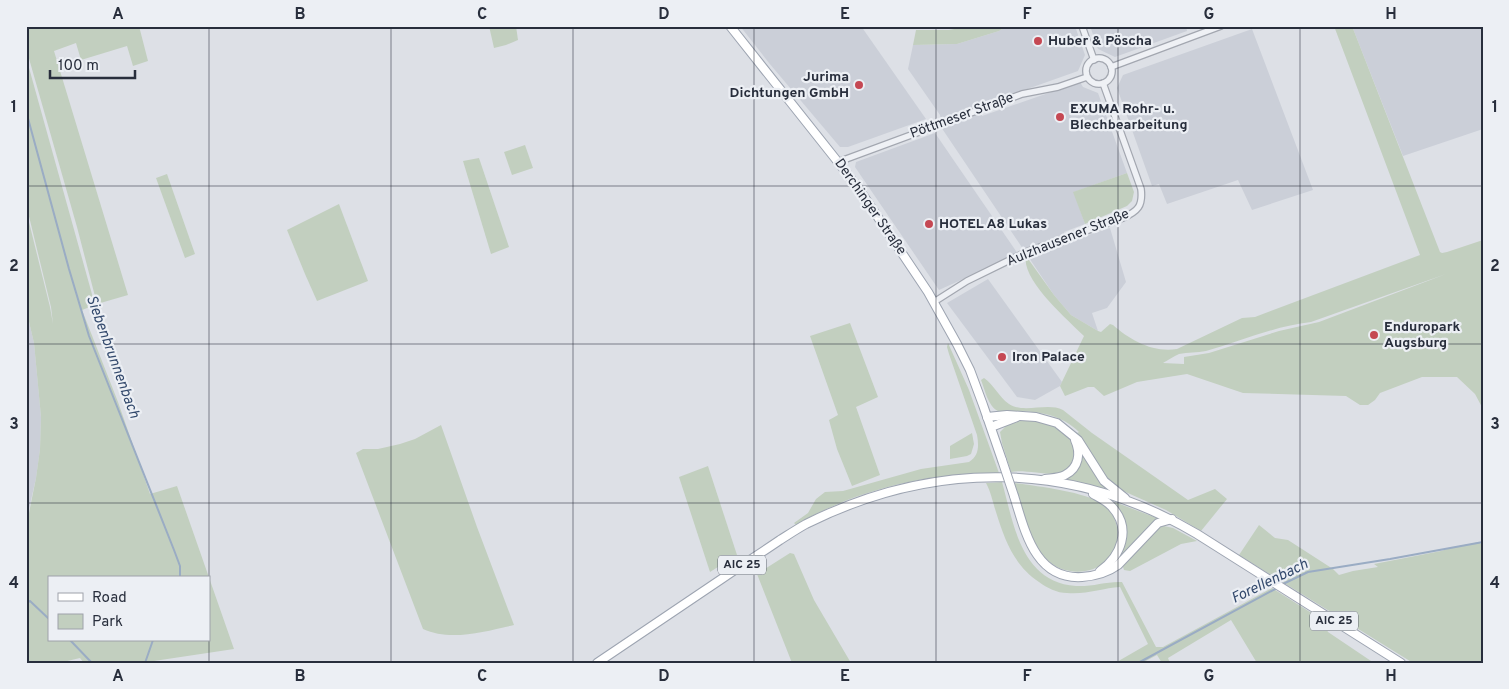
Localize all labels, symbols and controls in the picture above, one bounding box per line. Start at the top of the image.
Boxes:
text: A [112,5,124,25]
text: B [294,5,306,25]
text: C [477,5,487,25]
text: D [658,5,670,25]
text: E [840,5,850,25]
text: F [1022,5,1032,25]
text: G [1204,5,1214,25]
text: H [1385,5,1397,25]
place label: Huber & Pöscha [1048,33,1152,50]
marker: Huber & Pöscha [1032,35,1044,47]
scale bar [50,48,135,80]
text: 100 m [58,57,99,76]
place label: Jurima Dichtungen GmbH [730,69,849,102]
marker: Jurima Dichtungen GmbH [853,79,865,91]
street label: Pöttmeser Straße [908,89,1016,143]
text: 1 [11,98,17,118]
text: 1 [1492,98,1498,118]
place label: EXUMA Rohr- u. Blechbearbeitung [1070,101,1188,134]
marker: EXUMA Rohr- u. Blechbearbeitung [1054,111,1066,123]
street label: Derchinger Straße [830,156,910,258]
street label: Aulzhausener Straße [1004,206,1132,270]
place label: HOTEL A8 Lukas [939,216,1047,233]
marker: HOTEL A8 Lukas [923,218,935,230]
text: 2 [9,257,19,277]
text: 2 [1490,257,1500,277]
water label: Siebenbrunnenbach [81,293,143,421]
place label: Enduropark Augsburg [1384,319,1460,352]
marker: Enduropark Augsburg [1368,329,1380,341]
place label: Iron Palace [1012,349,1085,366]
marker: Iron Palace [996,351,1008,363]
text: 3 [9,415,19,435]
text: 3 [1490,415,1500,435]
water label: Forellenbach [1229,555,1311,609]
road number: AIC 25 [718,556,766,574]
text: 4 [9,574,19,594]
text: 4 [1490,574,1500,594]
legend [48,576,210,642]
text: Road [92,589,127,608]
road number: AIC 25 [1310,612,1358,630]
text: Park [92,613,123,632]
text: A [112,667,124,687]
text: B [294,667,306,687]
text: C [477,667,487,687]
text: D [658,667,670,687]
text: E [840,667,850,687]
text: F [1022,667,1032,687]
text: G [1204,667,1214,687]
text: H [1385,667,1397,687]

